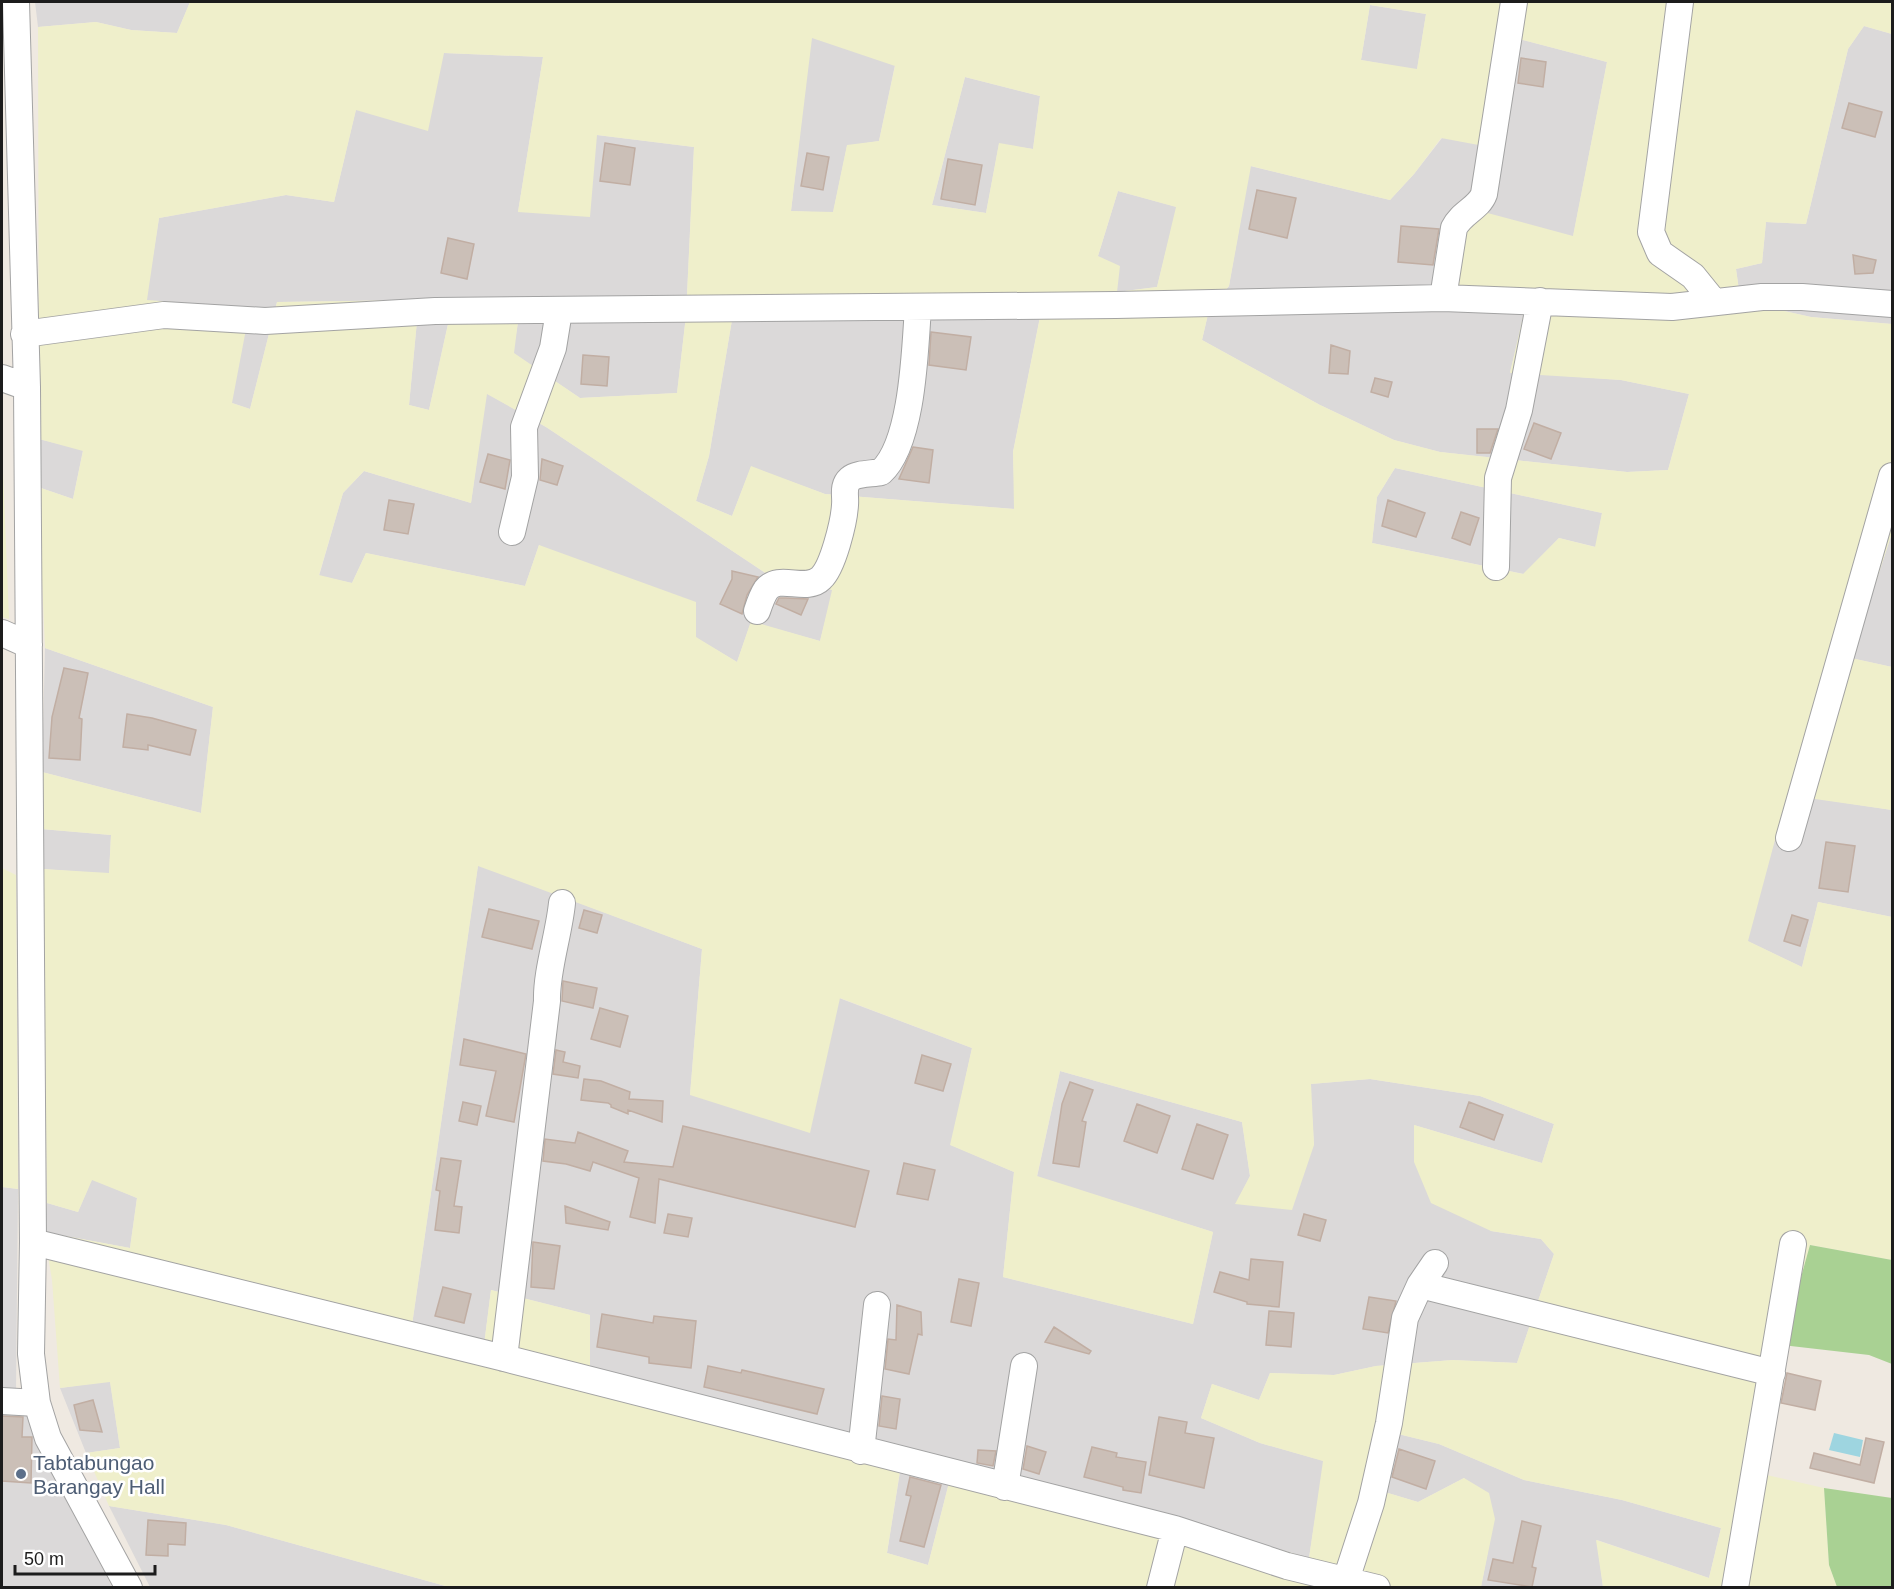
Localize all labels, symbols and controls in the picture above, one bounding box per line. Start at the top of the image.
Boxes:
place label: Tabtabungao Barangay Hall [33,1451,165,1498]
marker: Tabtabungao Barangay Hall [14,1467,28,1481]
scale bar [15,1538,154,1576]
text: 50 m [24,1549,64,1569]

